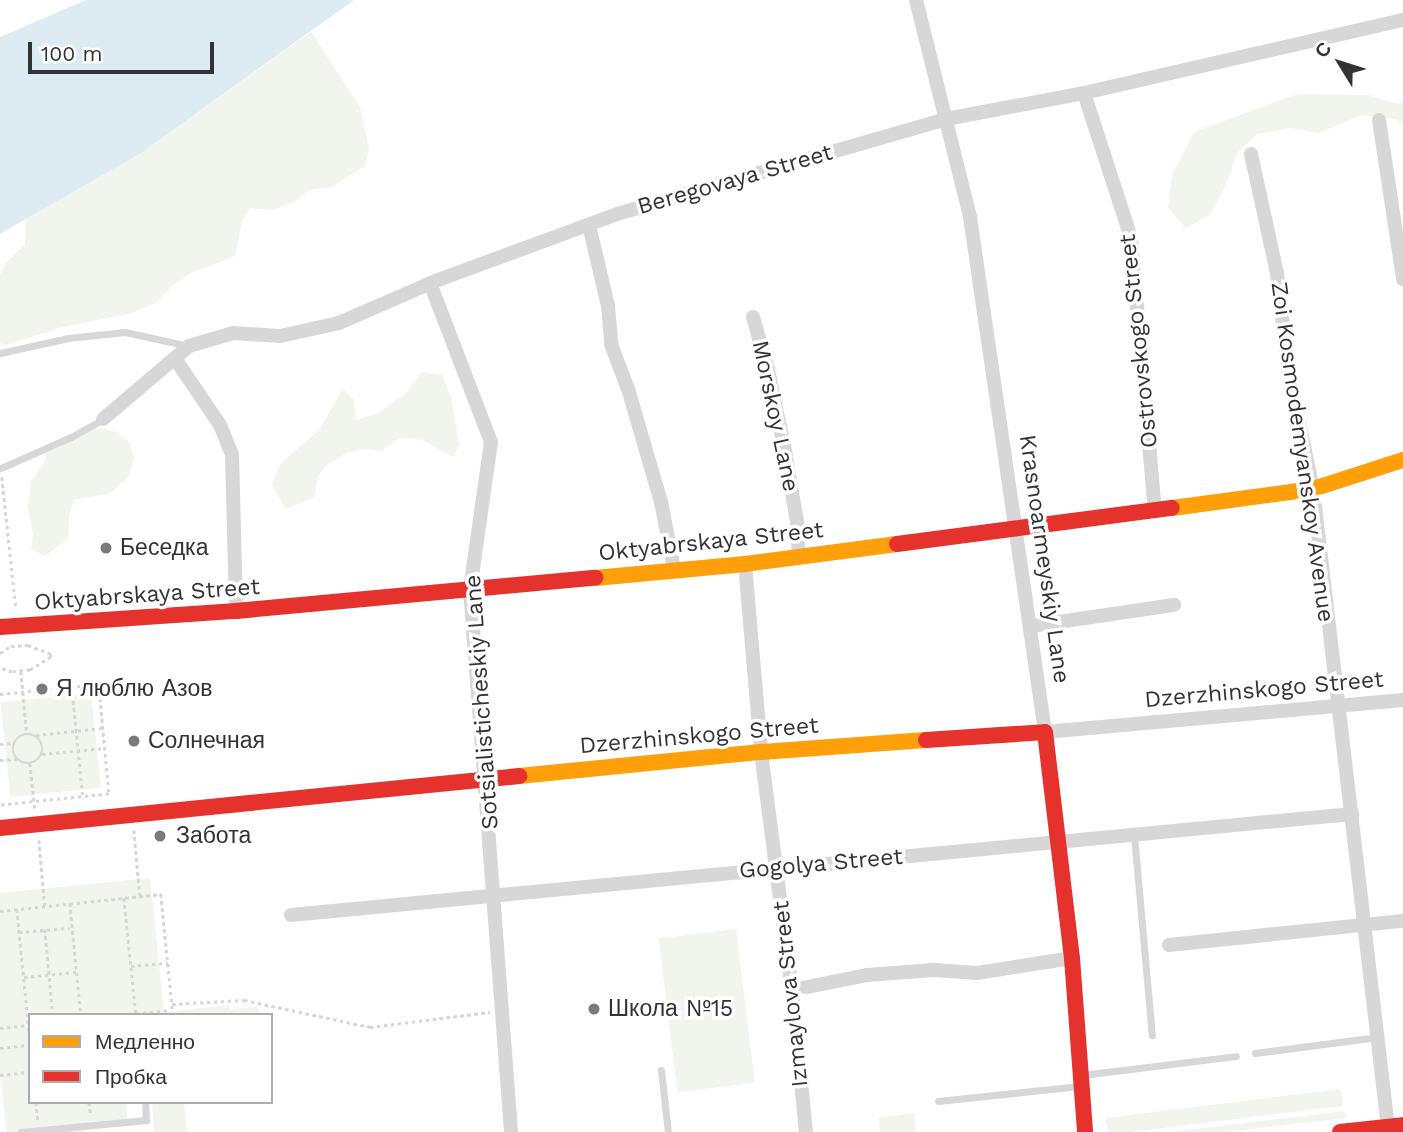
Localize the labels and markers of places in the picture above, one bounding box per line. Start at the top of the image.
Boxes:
place label: Беседка [120,534,208,562]
marker: Беседка [98,540,114,556]
place label: Я люблю Азов [56,675,212,703]
marker: Я люблю Азов [34,681,50,697]
place label: Солнечная [148,727,265,755]
marker: Солнечная [126,733,142,749]
place label: Забота [176,822,251,850]
marker: Забота [150,826,170,846]
place label: Школа №15 [608,995,733,1023]
marker: Школа №15 [586,1001,602,1017]

